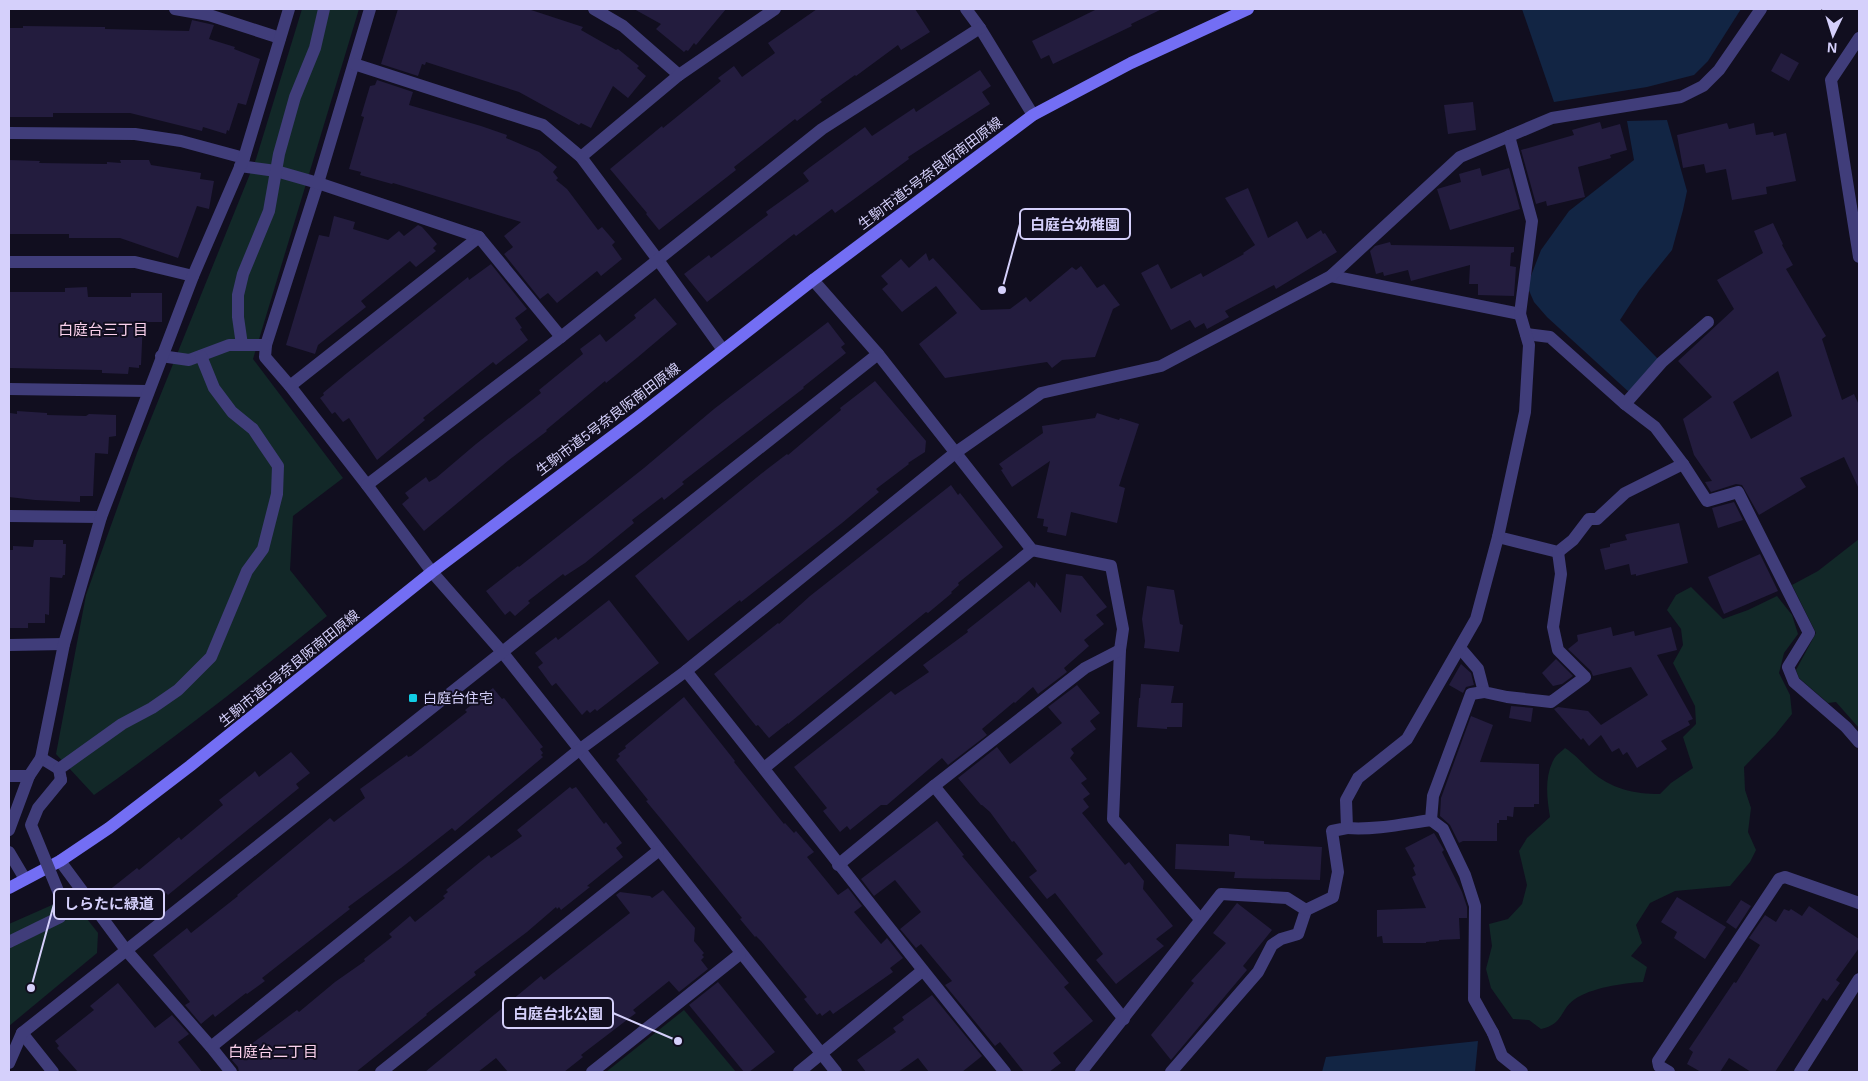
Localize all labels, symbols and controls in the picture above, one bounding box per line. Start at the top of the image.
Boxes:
north arrow [1808,10,1858,60]
text: N [1826,40,1838,56]
street label: 生駒市道5号奈良阪南田原線 [855,114,1005,232]
callout: 白庭台幼稚園 [1020,209,1130,239]
text: 白庭台幼稚園 [1030,216,1120,233]
district label: 白庭台三丁目 [58,321,148,338]
street label: 生駒市道5号奈良阪南田原線 [533,360,683,478]
street label: 生駒市道5号奈良阪南田原線 [216,606,362,730]
place label: 白庭台住宅 [423,690,493,706]
marker: 白庭台住宅 [407,692,419,704]
callout: しらたに緑道 [54,889,164,919]
text: しらたに緑道 [64,895,154,912]
callout: 白庭台北公園 [503,998,613,1028]
text: 白庭台北公園 [513,1005,603,1022]
district label: 白庭台二丁目 [228,1043,318,1060]

